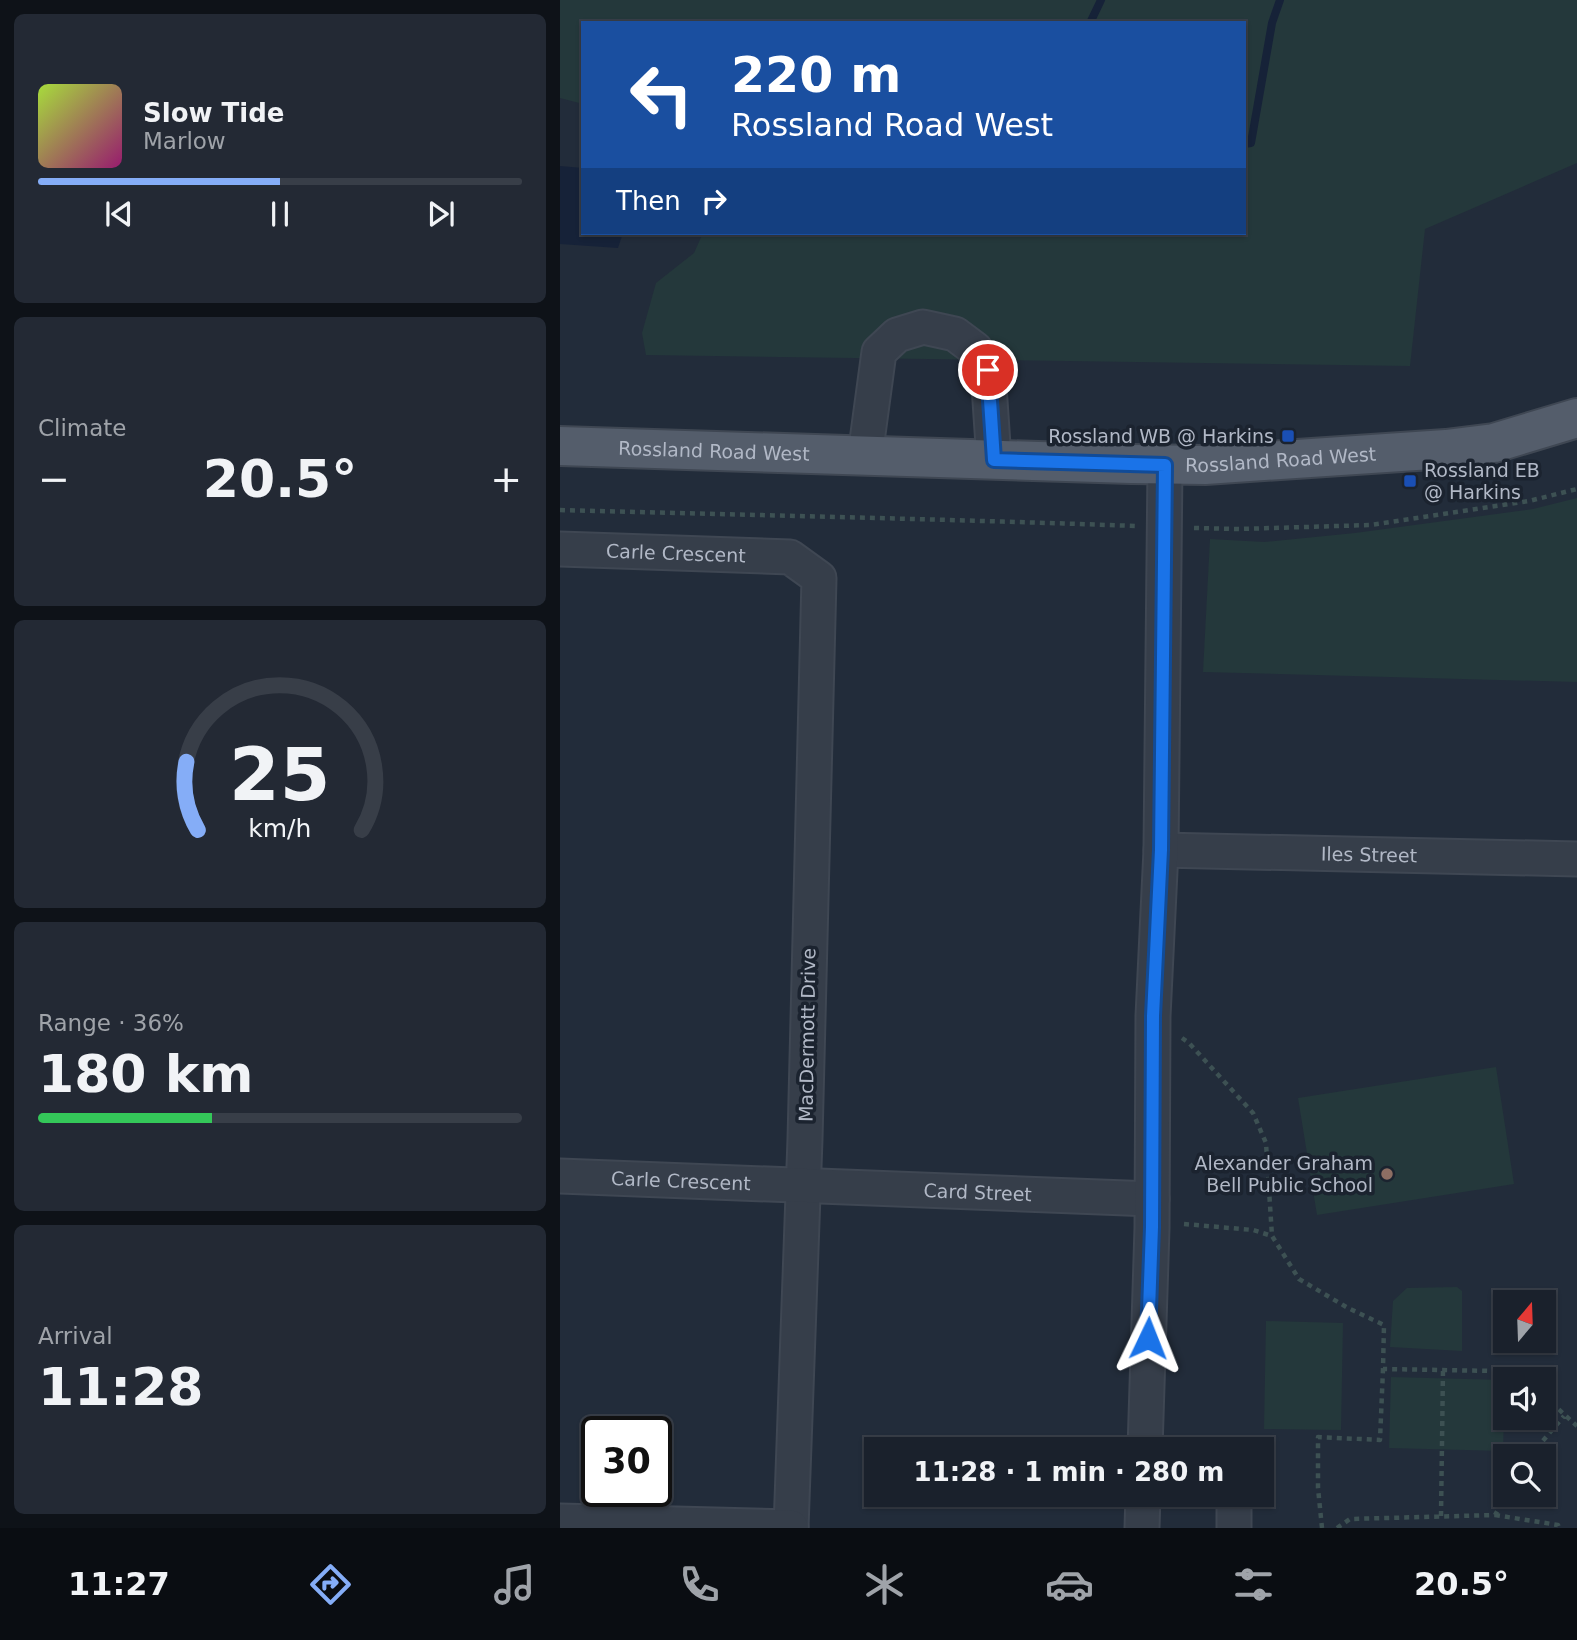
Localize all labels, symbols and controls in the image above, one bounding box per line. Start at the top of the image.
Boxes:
text: 220 m [731,47,901,104]
icon: left [616,49,707,140]
text: Slow Tide [143,98,284,128]
text: Rossland Road West [731,106,1053,144]
text: Marlow [143,128,226,154]
icon: right [695,182,733,220]
text: Then [616,186,681,216]
icon: previous [100,195,138,233]
icon: pause [261,195,299,233]
icon: next [422,195,460,233]
pin [958,340,1018,400]
icon: arrive [969,351,1007,389]
text: Climate [38,415,127,441]
place label: Rossland WB @ Harkins [1048,425,1274,447]
marker: Rossland WB @ Harkins [1280,428,1296,444]
street label: Rossland Road West [618,437,810,465]
street label: Rossland Road West [1185,443,1377,476]
text: 20.5° [203,449,357,509]
text: − [38,457,70,501]
text: + [490,457,522,501]
place label: Rossland EB @ Harkins [1424,459,1540,503]
marker: Rossland EB @ Harkins [1402,473,1418,489]
street label: Carle Crescent [606,540,746,566]
text: 25 [229,732,331,817]
text: km/h [248,814,312,843]
street label: Iles Street [1321,842,1417,867]
street label: MacDermott Drive [794,948,820,1122]
text: Range · 36% [38,1010,184,1036]
text: 180 km [38,1044,253,1104]
place label: Alexander Graham Bell Public School [1194,1152,1373,1196]
marker: Alexander Graham Bell Public School [1379,1166,1395,1182]
street label: Carle Crescent [611,1167,751,1194]
street label: Card Street [923,1179,1032,1205]
north arrow [1493,1290,1556,1353]
map controls [1493,1290,1556,1507]
position arrow [1111,1301,1185,1375]
text: Arrival [38,1323,113,1349]
text: 11:28 [38,1357,204,1417]
button: sound [1493,1367,1556,1430]
speed limit sign: 30 [581,1416,672,1507]
button: search [1493,1444,1556,1507]
text: 11:28 · 1 min · 280 m [914,1457,1224,1487]
icon: directions [306,1560,355,1609]
icon: music [490,1560,539,1609]
icon: phone [675,1560,724,1609]
icon: climate [860,1560,909,1609]
icon: car [1045,1560,1094,1609]
icon: filters [1229,1560,1278,1609]
text: 11:27 [68,1565,170,1603]
text: 20.5° [1414,1565,1509,1603]

